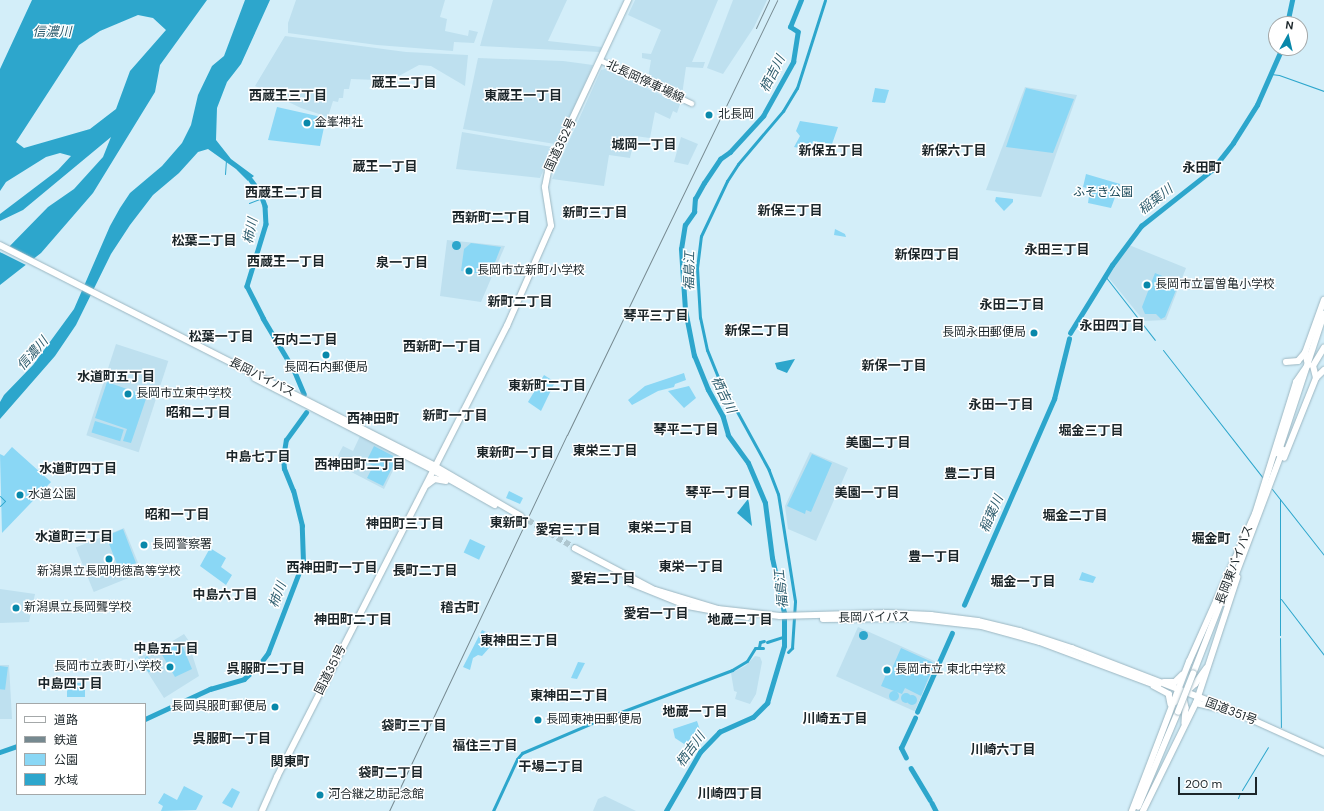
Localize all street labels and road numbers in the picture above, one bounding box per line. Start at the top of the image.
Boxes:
street label: 北長岡停車場線 [604,58,686,106]
street label: 国道352号 [542,116,580,174]
street label: 長岡バイパス [227,355,297,401]
street label: 長岡東バイパス [1213,523,1257,607]
street label: 長岡バイパス [838,610,910,626]
street label: 国道351号 [312,643,350,697]
street label: 国道351号 [1203,696,1259,728]

